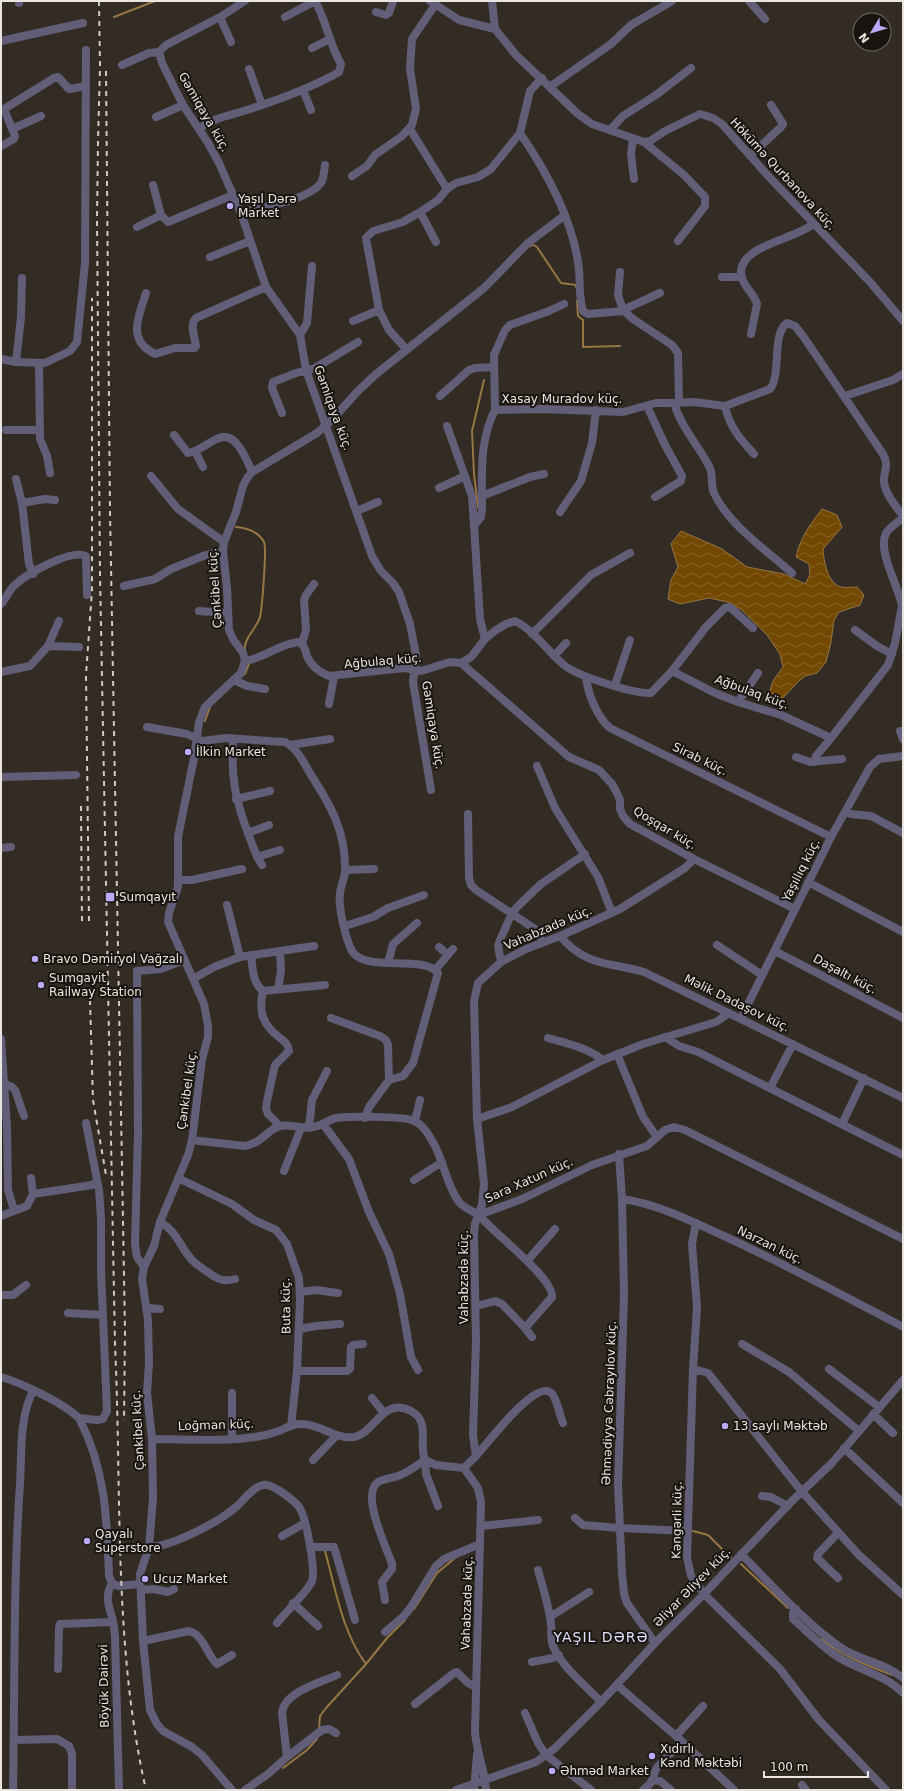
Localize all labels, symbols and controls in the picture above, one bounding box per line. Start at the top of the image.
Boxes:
north arrow [852,12,892,52]
text: N [857,30,872,45]
street label: Gəmiqaya küç. [176,70,232,154]
street label: Hökümə Qurbanova küç. [727,115,839,233]
place label: Yaşıl Dərə Market [237,192,297,220]
marker: Yaşıl Dərə Market [225,201,235,211]
street label: Gəmiqaya küç. [311,364,355,452]
street label: Xasay Muradov küç. [502,392,622,406]
street label: Çənkibel küç. [205,547,225,629]
street label: Ağbulaq küç. [344,651,422,671]
street label: Ağbulaq küç. [713,672,791,712]
street label: Gəmiqaya küç. [419,680,447,770]
street label: Sirab küç. [670,740,730,778]
place label: İlkin Market [196,744,266,759]
marker: İlkin Market [183,747,193,757]
street label: Qoşqar küç. [631,804,699,852]
street label: Yaşıllıq küç. [779,836,823,905]
place label: Sumqayıt [119,890,176,904]
marker: Sumqayıt [104,891,116,903]
street label: Vahabzadə küç. [502,903,594,953]
street label: Daşaltı küç. [811,951,879,997]
place label: Bravo Dəmiryol Vağzalı [43,952,183,966]
marker: Bravo Dəmiryol Vağzalı [30,954,40,964]
place label: Sumgayit Railway Station [49,971,142,999]
street label: Məlik Dadaşov küç. [682,971,792,1035]
marker: Sumgayit Railway Station [36,980,46,990]
street label: Çənkibel küç. [174,1049,200,1131]
street label: Sara Xatun küç. [483,1154,575,1206]
street label: Narzan küç. [735,1223,805,1267]
street label: Vahabzadə küç. [457,1230,471,1324]
street label: Buta küç. [279,1278,293,1334]
street label: Əhmədiyyə Cəbrayılov küç. [599,1320,619,1486]
street label: Çənkibel küç. [129,1389,147,1471]
street label: Loğman küç. [178,1417,254,1433]
place label: 13 saylı Məktəb [733,1419,828,1433]
marker: 13 saylı Məktəb [720,1421,730,1431]
street label: Kəngərli küç. [669,1481,685,1559]
place label: Qayalı Superstore [95,1527,161,1555]
marker: Qayalı Superstore [82,1536,92,1546]
street label: Əliyar Əliyev küç. [650,1544,734,1630]
street label: Vahabzadə küç. [458,1556,476,1650]
place label: Ucuz Market [153,1572,228,1586]
marker: Ucuz Market [140,1574,150,1584]
district label: YAŞIL DƏRƏ [553,1629,648,1645]
street label: Böyük Dairəvi [96,1644,112,1728]
place label: Xıdırlı Kənd Məktəbi [660,1742,742,1770]
marker: Xıdırlı Kənd Məktəbi [647,1751,657,1761]
scale bar [764,1753,868,1779]
text: 100 m [770,1760,808,1774]
place label: Əhməd Market [560,1764,649,1778]
marker: Əhməd Market [547,1766,557,1776]

